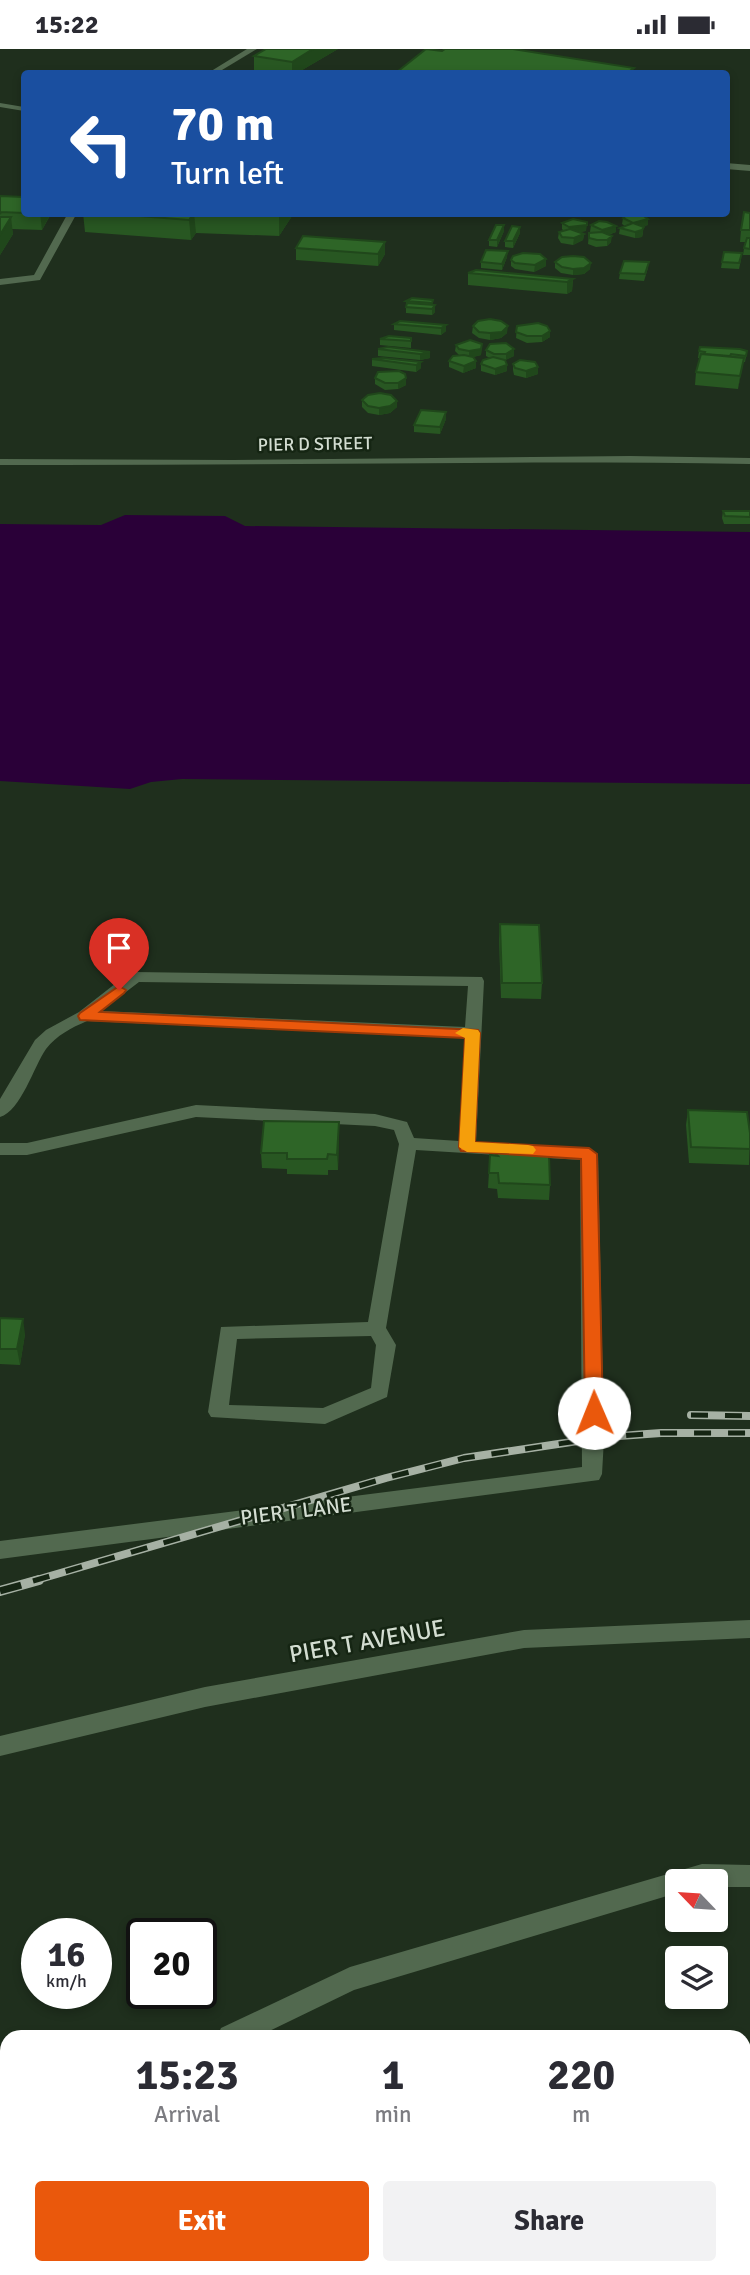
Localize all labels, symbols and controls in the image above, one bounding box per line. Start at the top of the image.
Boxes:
text: 15:22 [35,9,99,41]
text: 70 m [171,94,274,154]
icon: left [56,98,147,189]
text: Turn left [171,154,284,193]
street label: PIER D STREET [258,432,373,456]
pin [89,918,149,990]
icon: arrive [100,929,138,967]
position arrow [557,1376,631,1450]
street label: PIER T LANE [239,1491,353,1531]
street label: PIER T AVENUE [287,1613,447,1669]
north arrow [665,1869,728,1932]
map controls [665,1869,728,2009]
speed limit sign: 20 [126,1918,217,2009]
text: 16 [48,1933,85,1976]
button: layers [665,1946,728,2009]
text: km/h [46,1970,87,1992]
text: 15:23 [136,2050,239,2101]
text: 1 [382,2050,404,2101]
text: 220 [547,2050,615,2101]
text: Arrival [154,2100,220,2129]
text: min [374,2100,412,2129]
text: m [572,2100,590,2129]
button: Exit [35,2181,369,2261]
button: Share [383,2181,716,2261]

